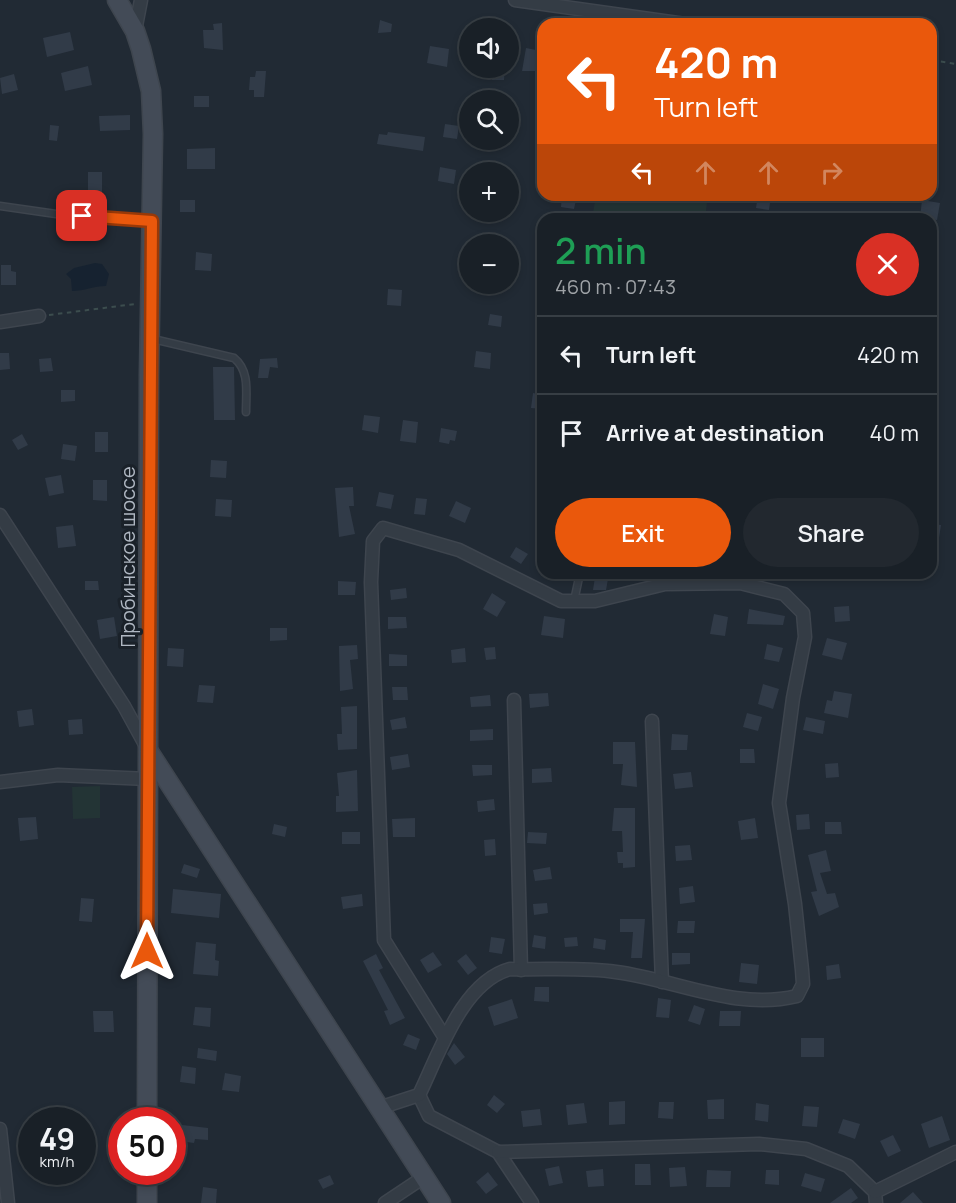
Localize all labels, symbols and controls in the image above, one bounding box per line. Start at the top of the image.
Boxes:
map controls [459,18,519,294]
button: sound [459,18,519,78]
text: 420 m [654,33,778,91]
icon: left [555,42,633,120]
text: Turn left [654,88,758,125]
button: search [459,90,519,150]
icon: left [626,156,659,189]
icon: ahead [689,156,722,189]
icon: ahead [752,156,785,189]
icon: right [815,156,848,189]
button: + [459,162,519,222]
pin [56,190,107,241]
icon: arrive [65,199,98,232]
text: 2 min [555,226,647,275]
button: close [856,233,919,296]
button: − [459,234,519,294]
text: 460 m · 07:43 [555,273,676,300]
icon: left [555,339,588,372]
text: Turn left [606,340,696,370]
text: 420 m [857,340,919,370]
icon: arrive [555,417,588,450]
text: Arrive at destination [606,418,824,448]
text: 40 m [870,418,919,448]
street label: Пробинское шоссе [114,466,141,648]
button: Exit [555,498,731,567]
button: Share [743,498,919,567]
position arrow [115,919,179,983]
speed limit sign: 50 [108,1107,186,1185]
text: 49 [39,1118,75,1159]
text: km/h [40,1151,74,1172]

